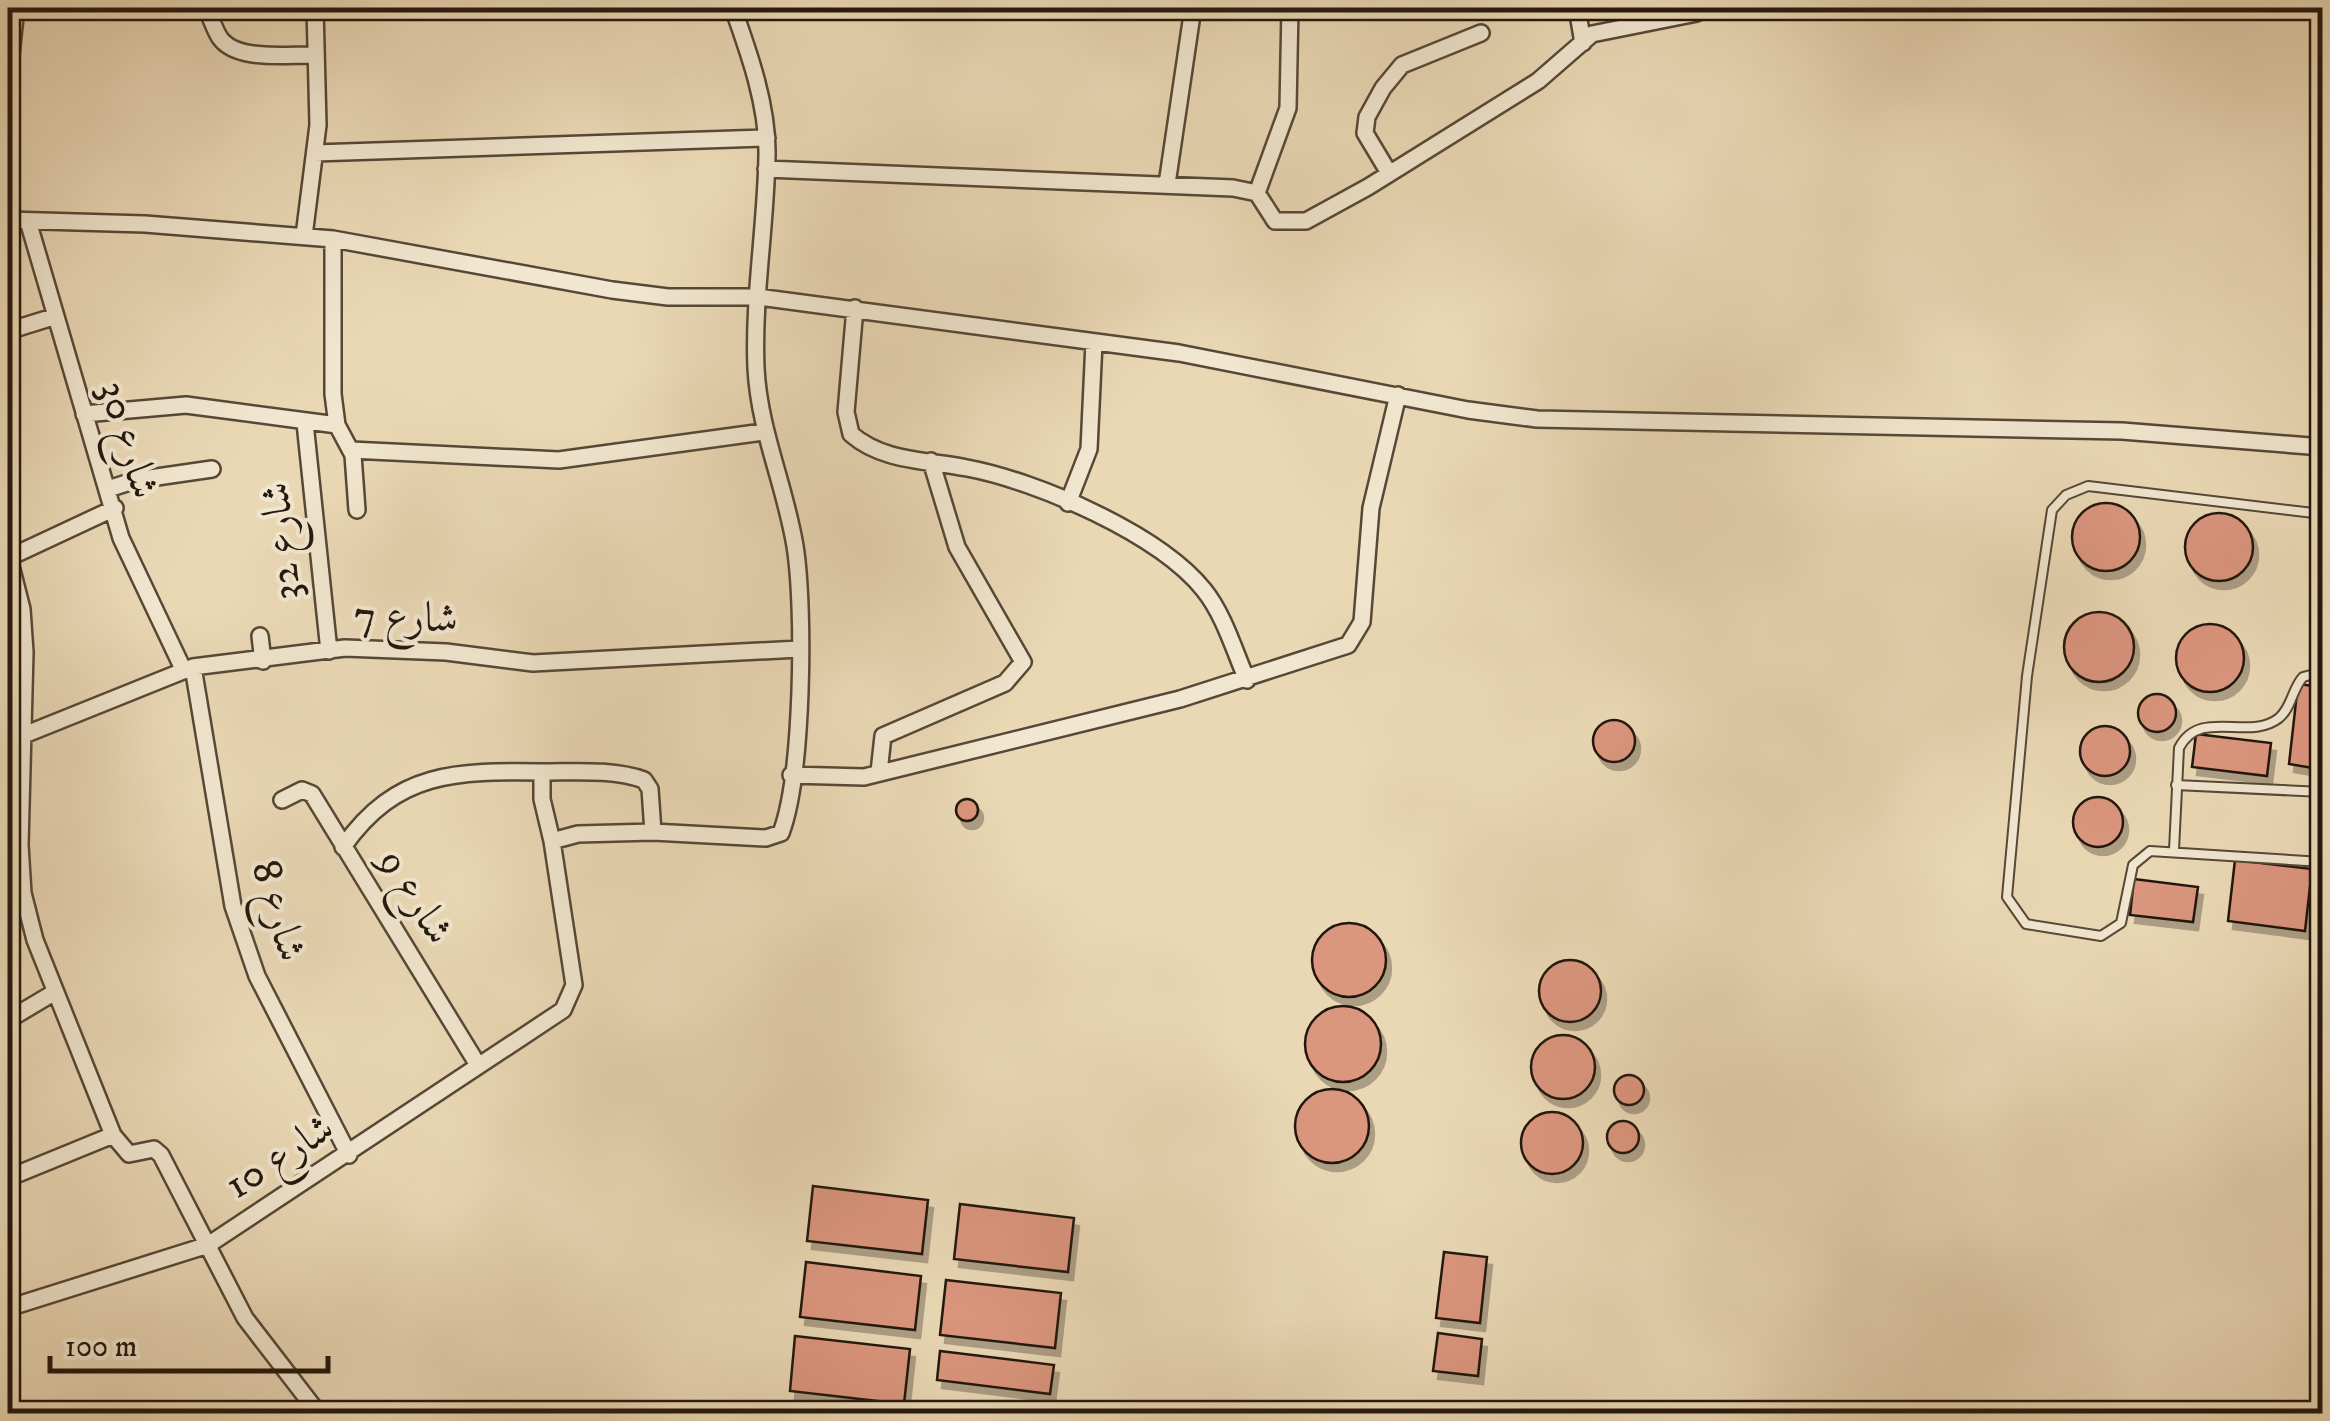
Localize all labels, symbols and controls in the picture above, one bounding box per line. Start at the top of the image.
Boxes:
street label: شارع 30 [79,375,170,507]
street label: شارع 32 [250,479,321,603]
street label: شارع 7 [353,590,459,653]
street label: شارع 9 [359,838,464,958]
street label: شارع 8 [232,854,317,970]
street label: شارع 10 [216,1103,348,1217]
scale bar [50,1311,328,1373]
text: 100 m [65,1329,137,1366]

